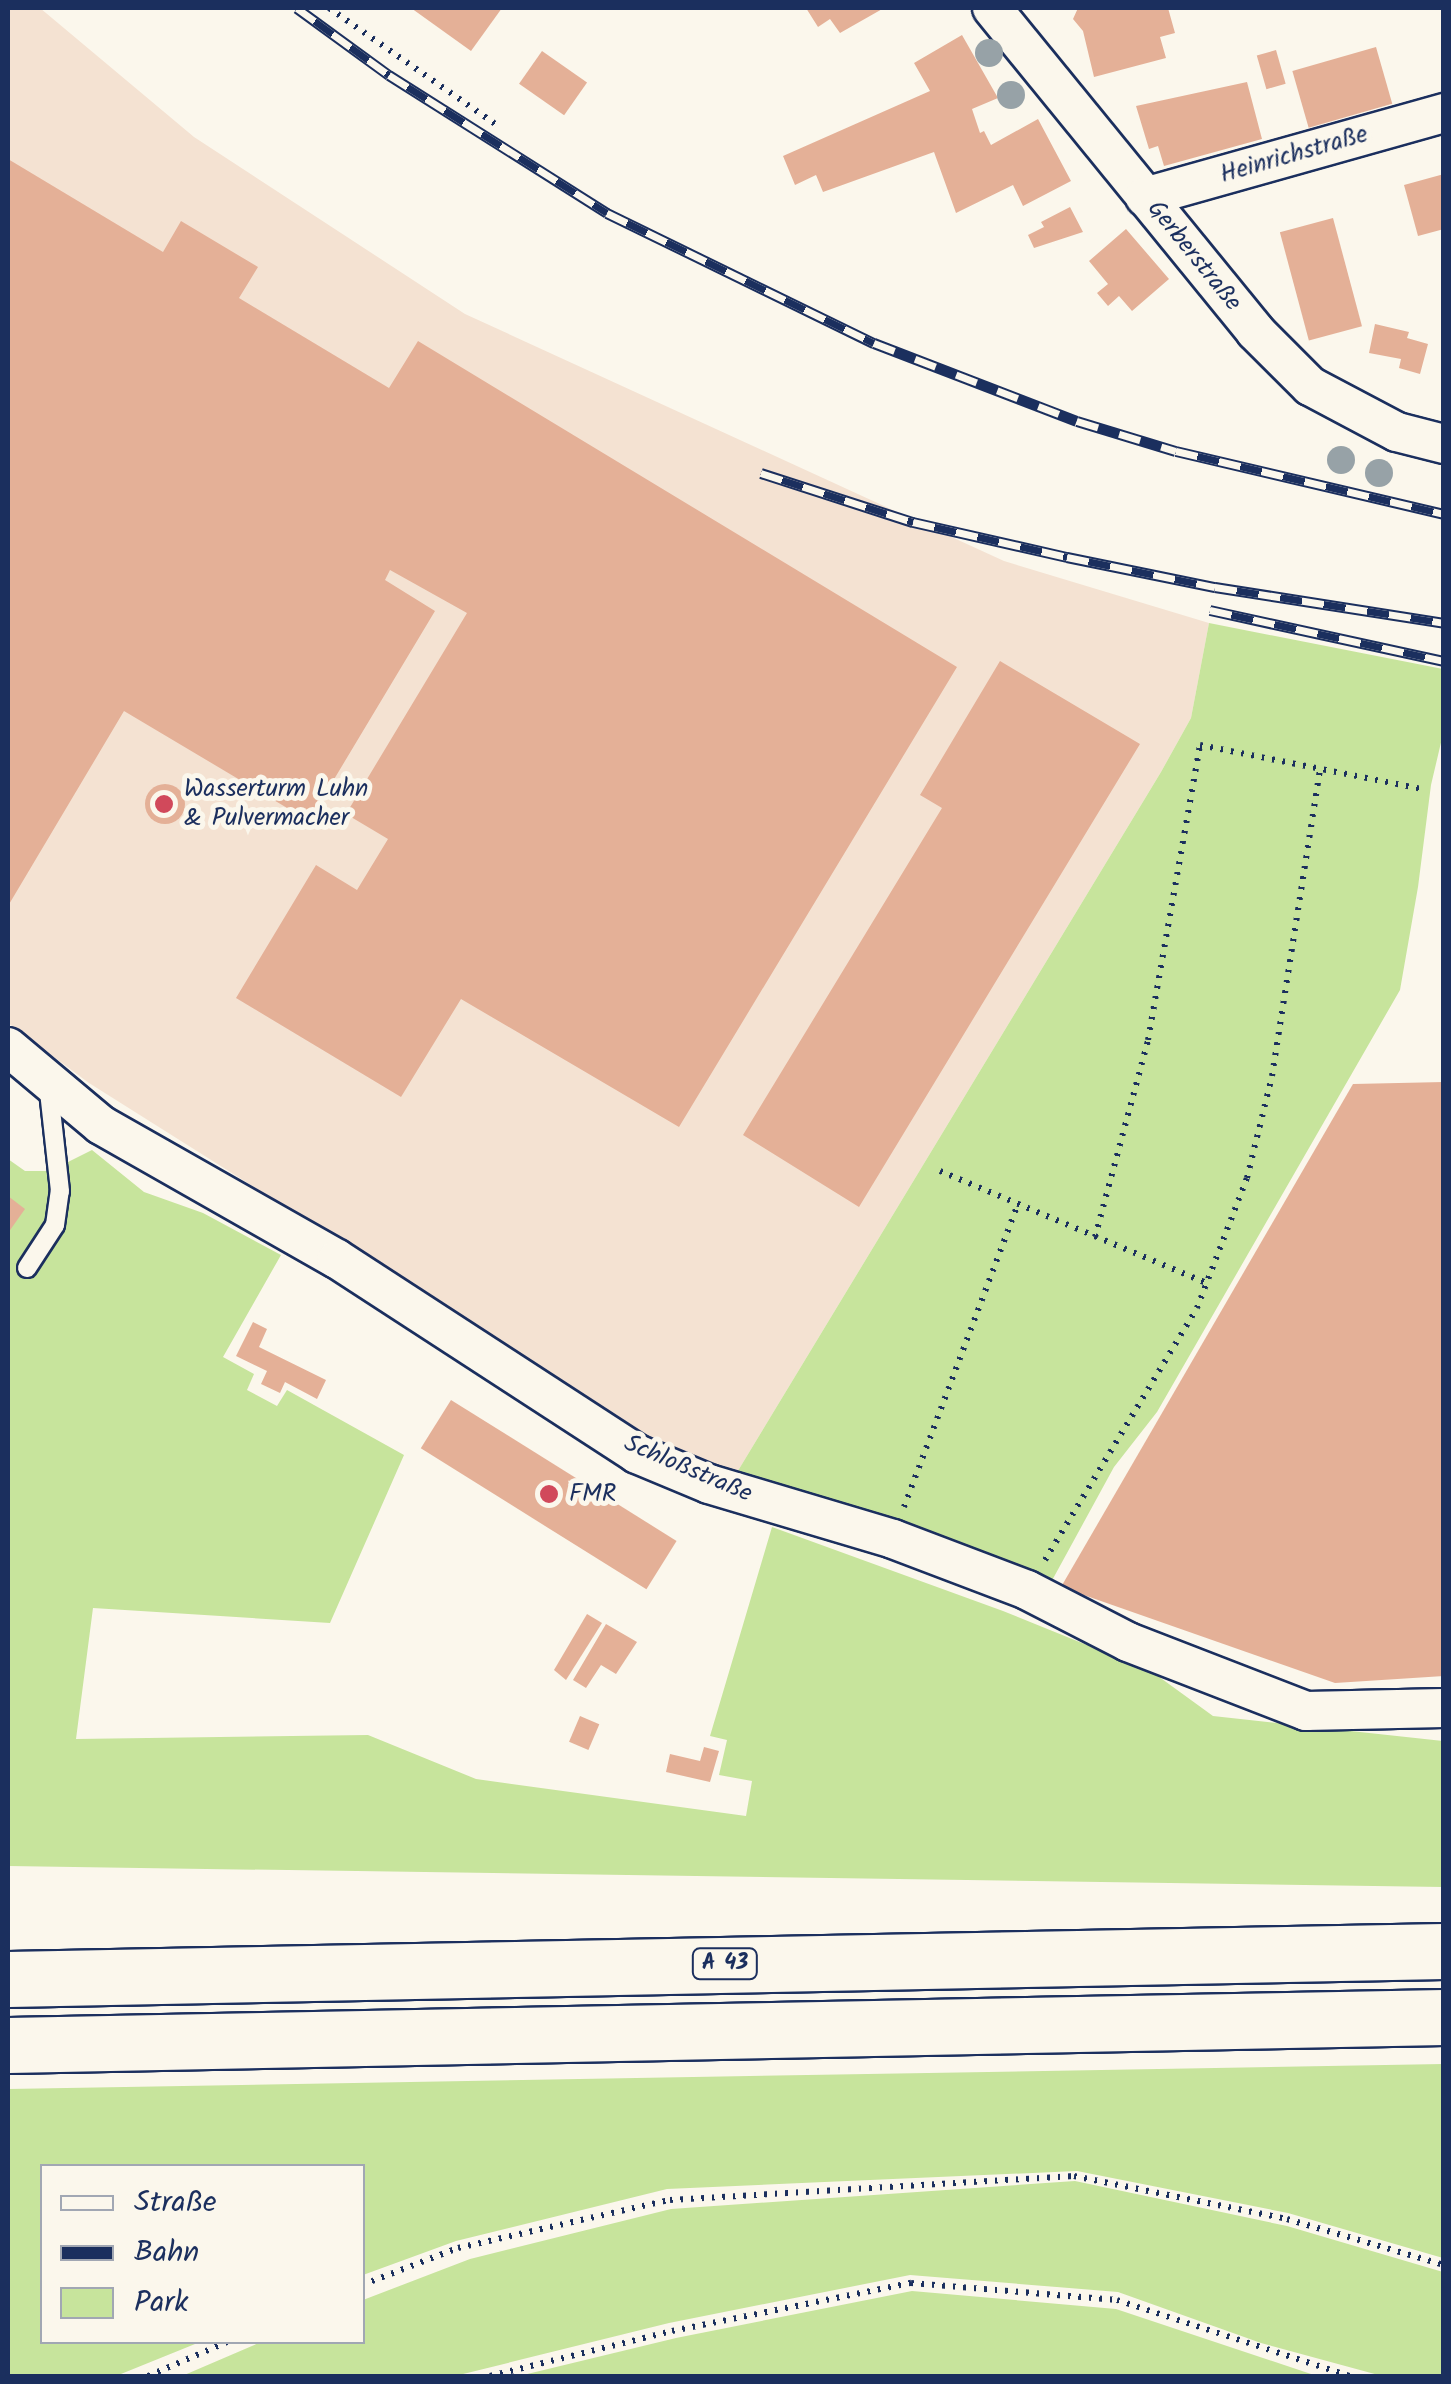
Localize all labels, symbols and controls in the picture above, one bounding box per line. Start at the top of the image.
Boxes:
street label: Heinrichstraße [1217,120,1371,190]
street label: Gerberstraße [1140,195,1248,317]
place label: Wasserturm Luhn & Pulvermacher [184,775,368,834]
marker: Wasserturm Luhn & Pulvermacher [153,793,175,815]
street label: Schloßstraße [620,1429,756,1509]
place label: FMR [569,1479,616,1509]
marker: FMR [538,1483,560,1505]
road number: A 43 [690,1947,760,1981]
legend [40,2164,365,2344]
text: Straße [134,2179,217,2227]
text: Bahn [134,2229,199,2277]
text: Park [134,2279,188,2327]

